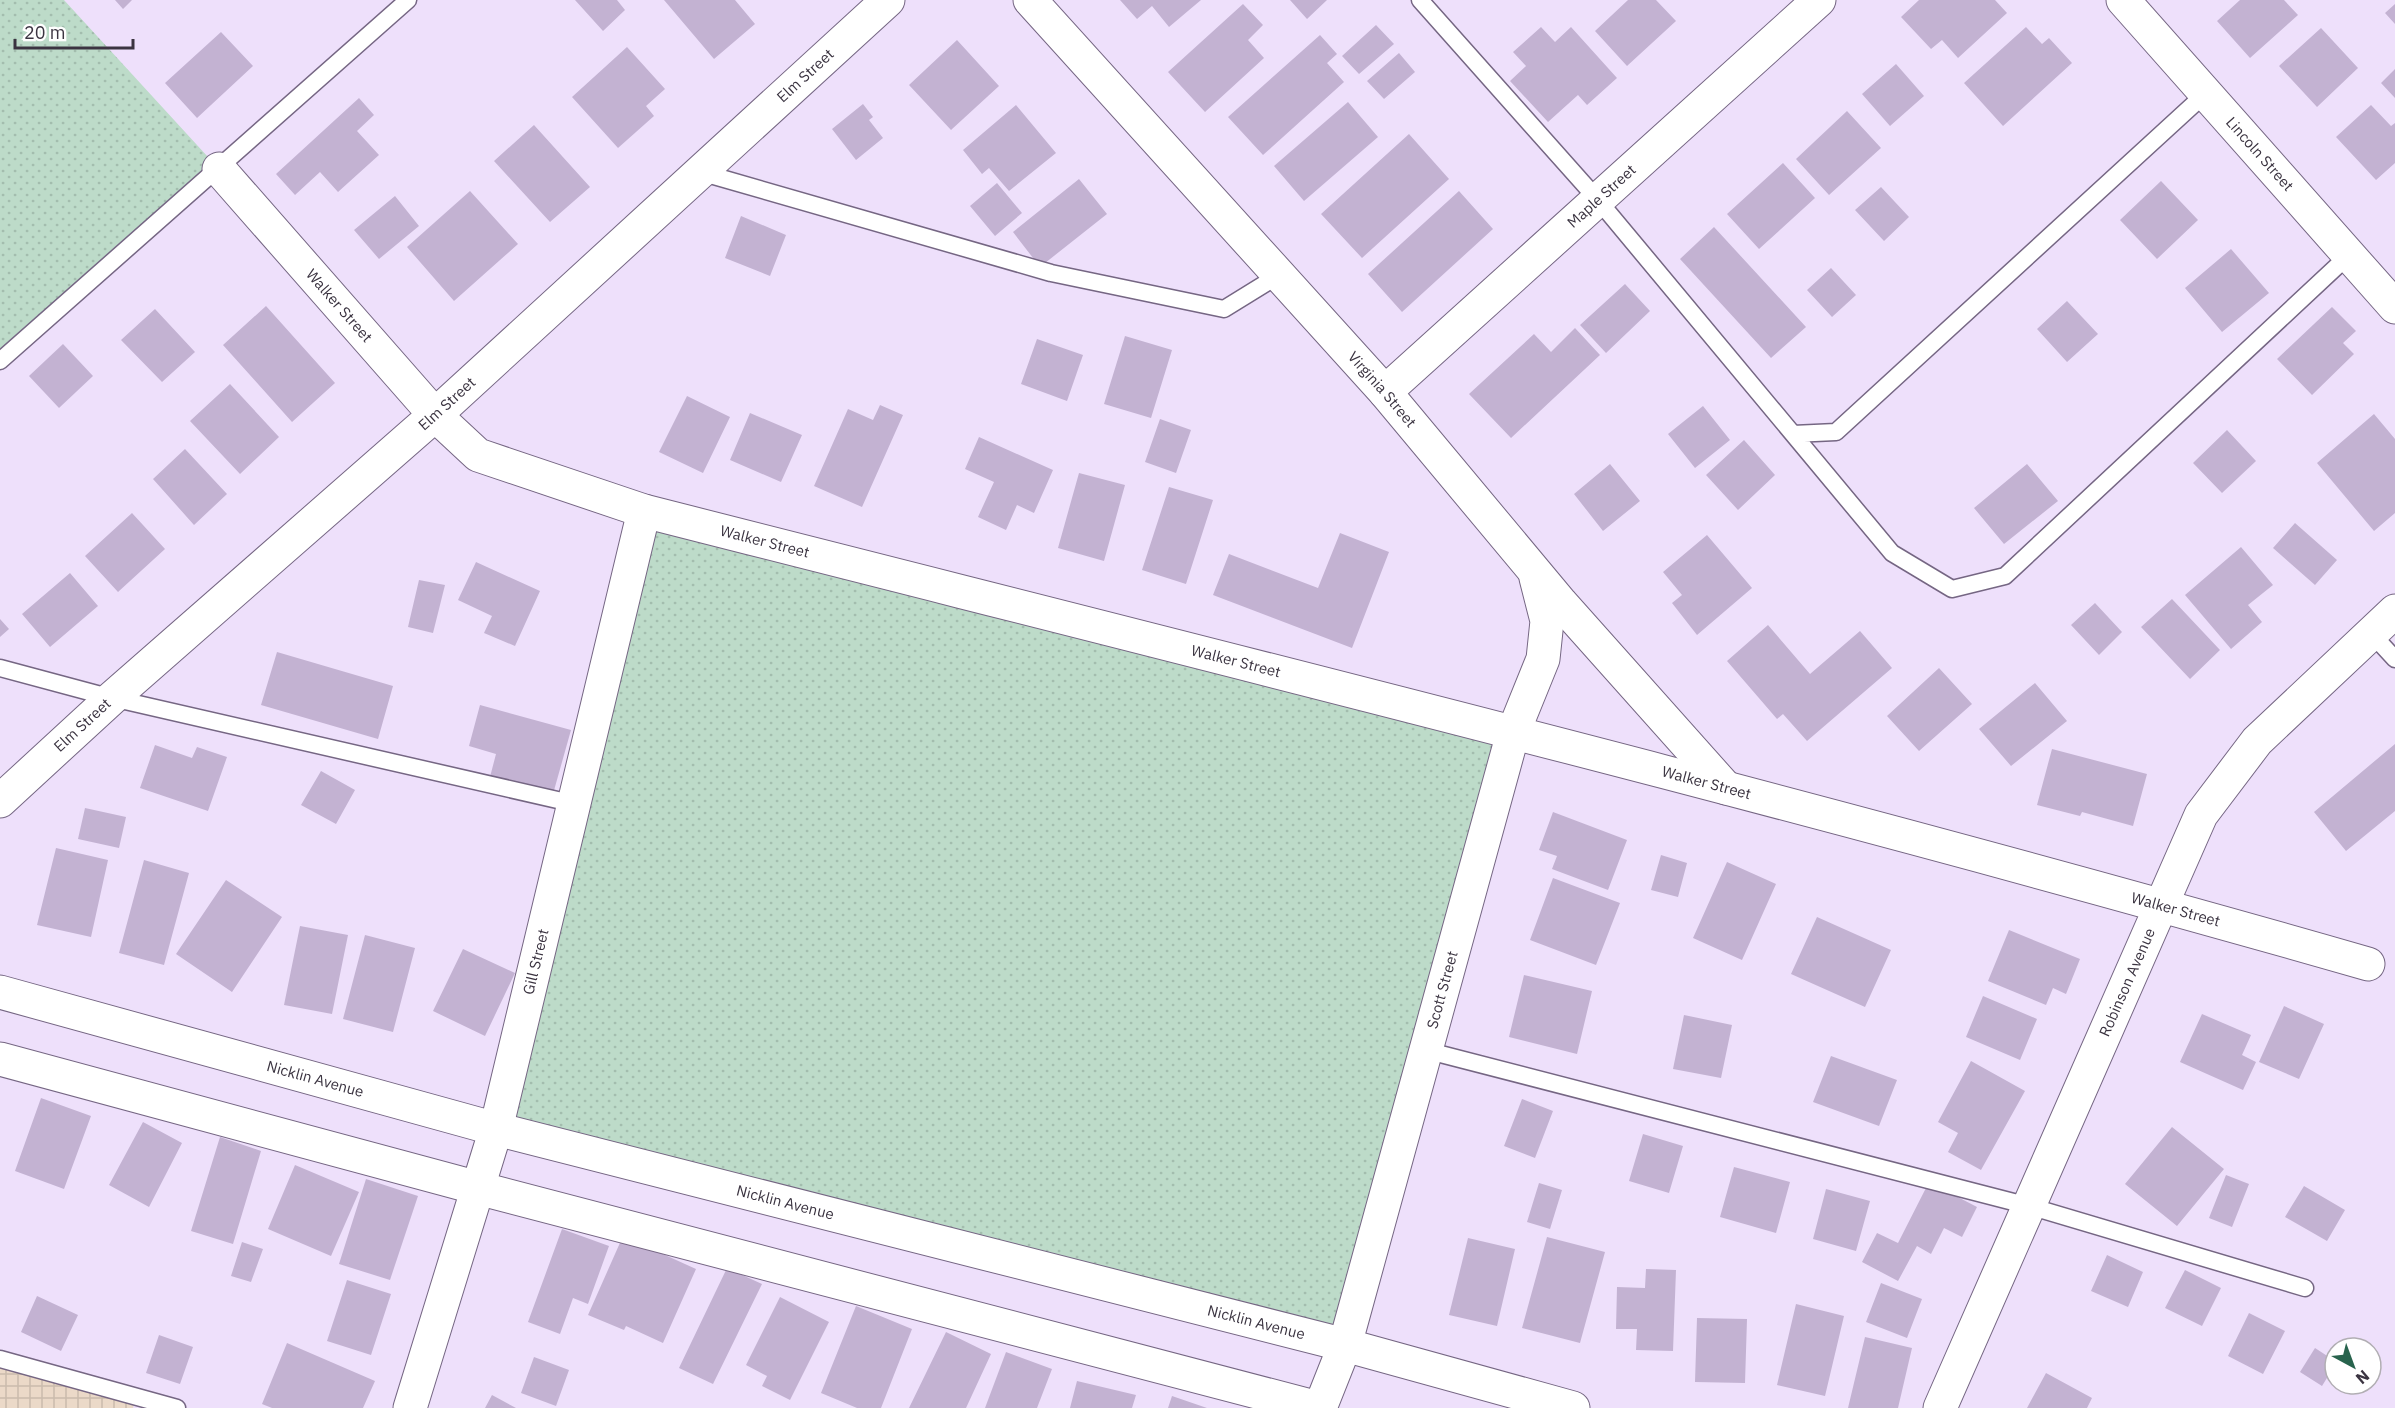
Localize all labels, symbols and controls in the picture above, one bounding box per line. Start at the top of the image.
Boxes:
scale bar [15,12,134,50]
text: 20 m [24,21,66,44]
street label: Elm Street [773,44,838,106]
street label: Lincoln Street [2222,113,2298,195]
street label: Maple Street [1563,160,1640,232]
street label: Walker Street [302,265,377,346]
street label: Virginia Street [1344,347,1421,431]
street label: Elm Street [414,373,479,434]
street label: Walker Street [718,521,812,562]
street label: Walker Street [1189,640,1283,681]
street label: Elm Street [50,694,115,756]
street label: Walker Street [1660,762,1753,803]
street label: Walker Street [2129,888,2222,931]
street label: Robinson Avenue [2095,925,2159,1039]
street label: Gill Street [519,927,553,996]
street label: Scott Street [1422,949,1462,1031]
street label: Nicklin Avenue [265,1056,366,1101]
street label: Nicklin Avenue [735,1181,836,1224]
street label: Nicklin Avenue [1206,1300,1307,1343]
north arrow [2323,1336,2383,1396]
text: N [2352,1366,2374,1389]

